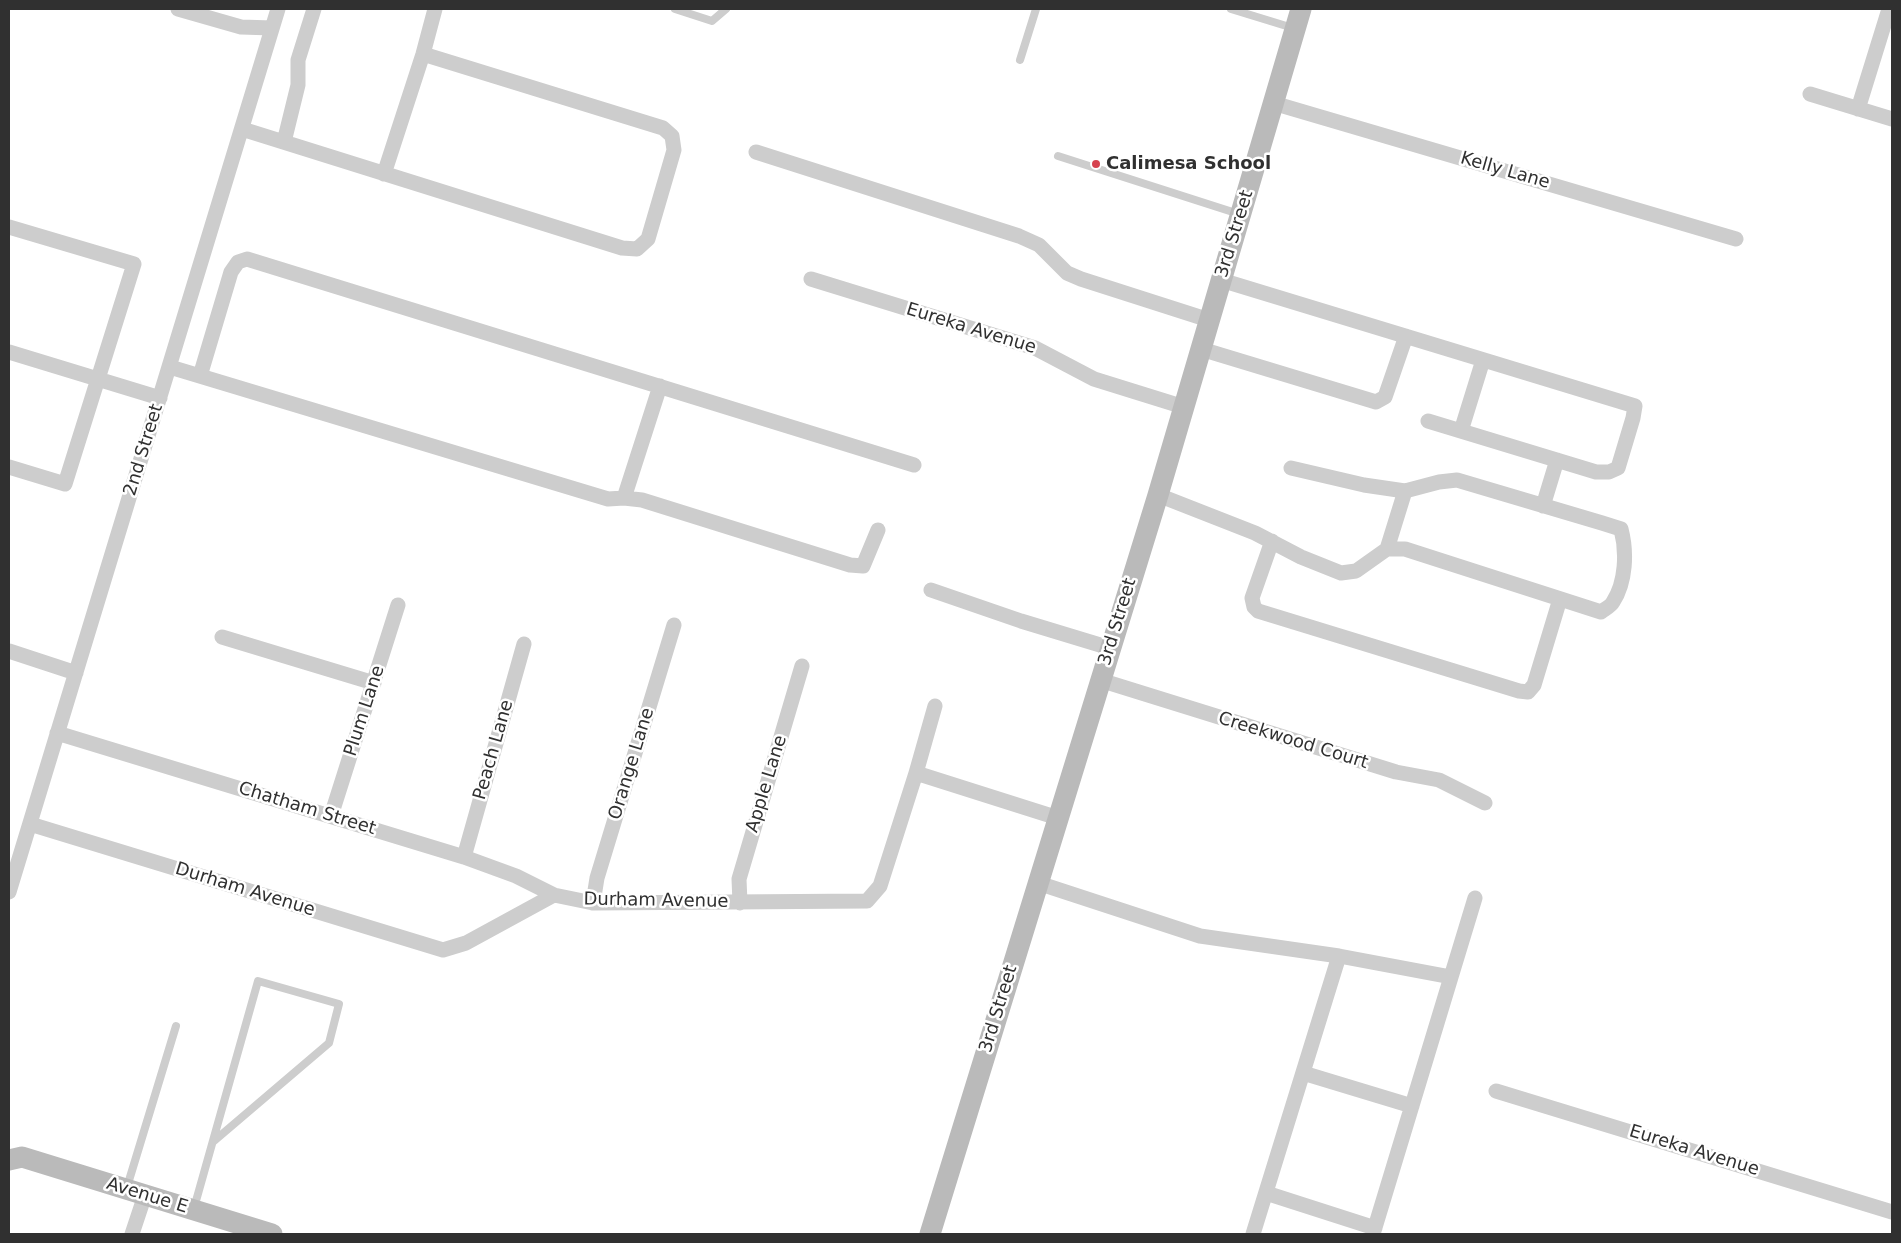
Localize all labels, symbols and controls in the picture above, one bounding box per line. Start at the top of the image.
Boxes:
street label: Kelly Lane [1458,148,1552,194]
place label: Calimesa School [1106,153,1271,175]
marker: Calimesa School [1090,158,1102,170]
street label: 3rd Street [1211,188,1259,280]
street label: Eureka Avenue [903,299,1039,359]
street label: 2nd Street [120,402,168,498]
street label: 3rd Street [1094,576,1142,668]
street label: Plum Lane [340,663,390,759]
street label: Peach Lane [469,698,519,802]
street label: Orange Lane [605,705,659,823]
street label: Creekwood Court [1215,708,1371,774]
street label: Apple Lane [742,733,792,835]
street label: Chatham Street [236,778,378,840]
street label: Durham Avenue [173,858,317,922]
street label: Durham Avenue [583,889,729,913]
street label: 3rd Street [975,963,1023,1055]
street label: Eureka Avenue [1626,1121,1762,1181]
street label: Avenue E [104,1173,190,1219]

